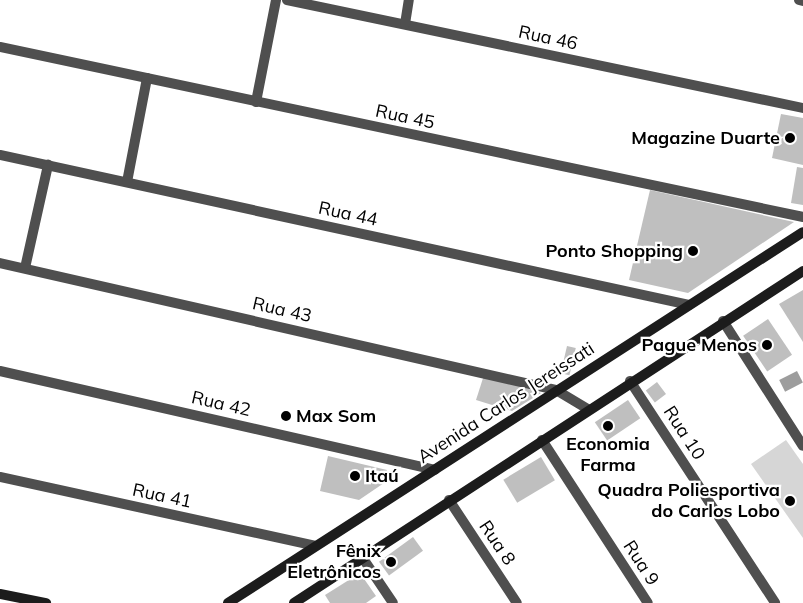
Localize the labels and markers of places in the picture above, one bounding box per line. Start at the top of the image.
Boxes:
place label: Magazine Duarte [631,127,780,149]
marker: Magazine Duarte [784,132,796,144]
place label: Ponto Shopping [545,240,683,262]
marker: Ponto Shopping [687,245,699,257]
place label: Pague Menos [641,334,757,356]
marker: Pague Menos [761,339,773,351]
place label: Max Som [296,405,376,427]
marker: Max Som [280,410,292,422]
marker: Economia Farma [602,420,614,432]
place label: Economia Farma [566,434,650,476]
place label: Itaú [365,465,399,487]
marker: Itaú [349,470,361,482]
place label: Quadra Poliesportiva do Carlos Lobo [598,480,780,522]
marker: Quadra Poliesportiva do Carlos Lobo [784,495,796,507]
place label: Fênix Eletrônicos [287,541,381,584]
marker: Fênix Eletrônicos [385,556,397,568]

